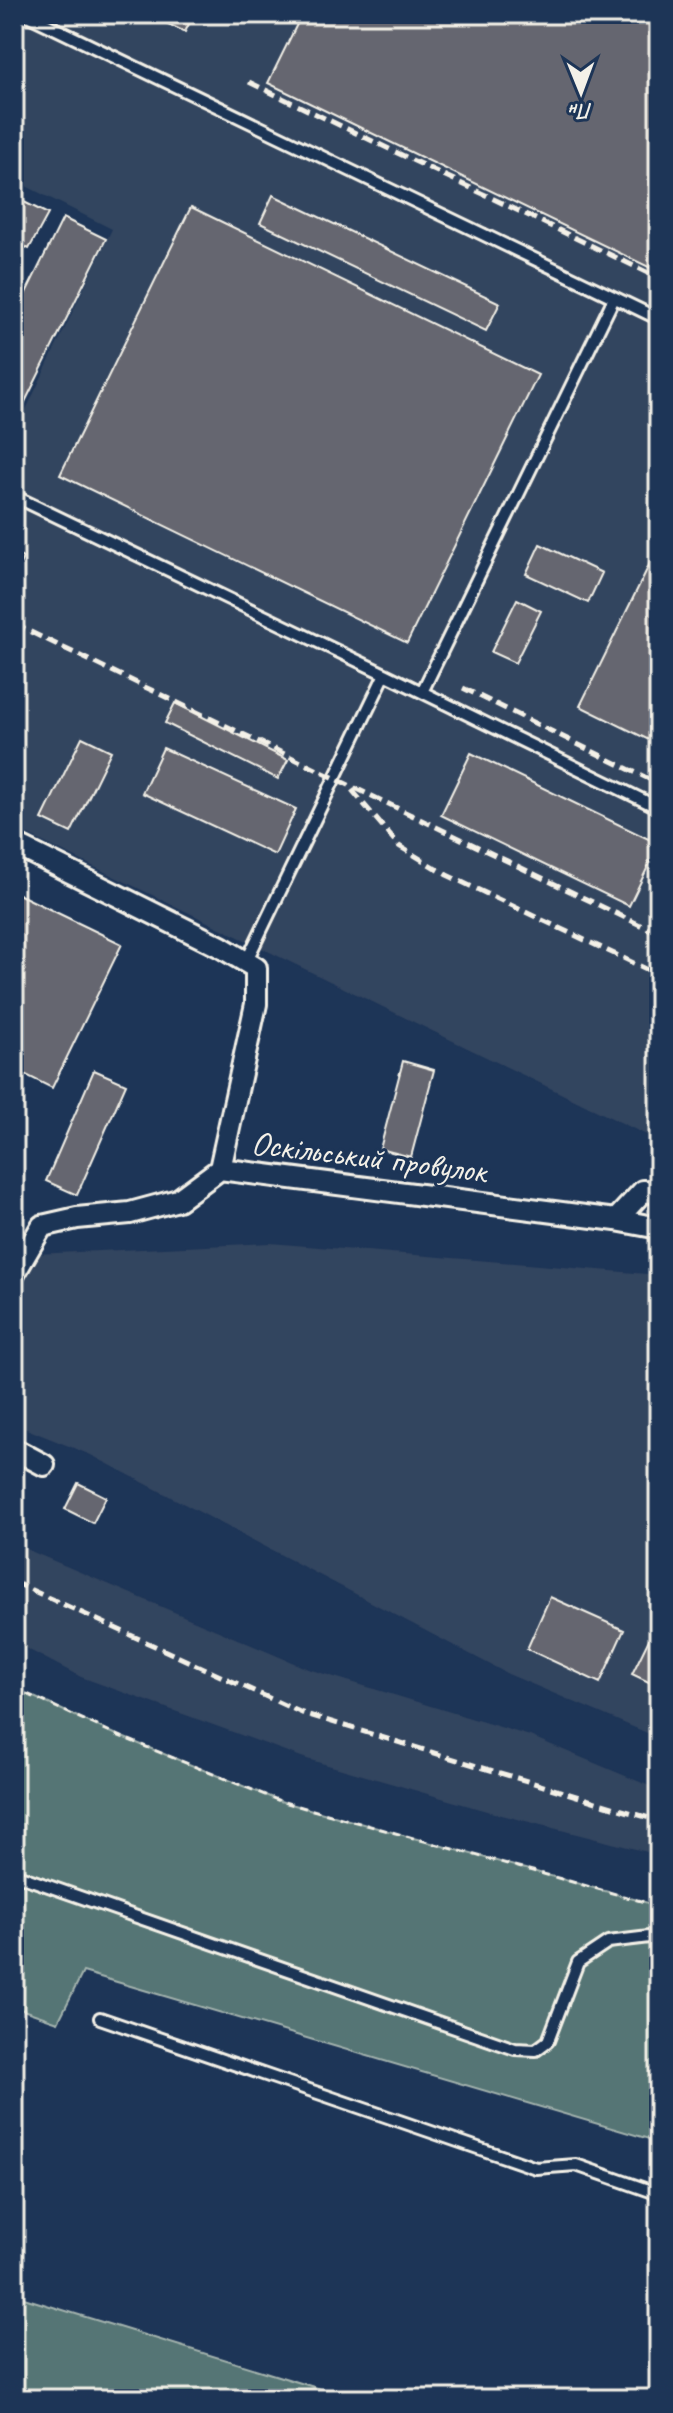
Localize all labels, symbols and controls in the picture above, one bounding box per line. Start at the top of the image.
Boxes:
north arrow [541,52,621,132]
text: Пн [568,97,593,125]
street label: Оскільський провулок [249,1121,491,1193]

